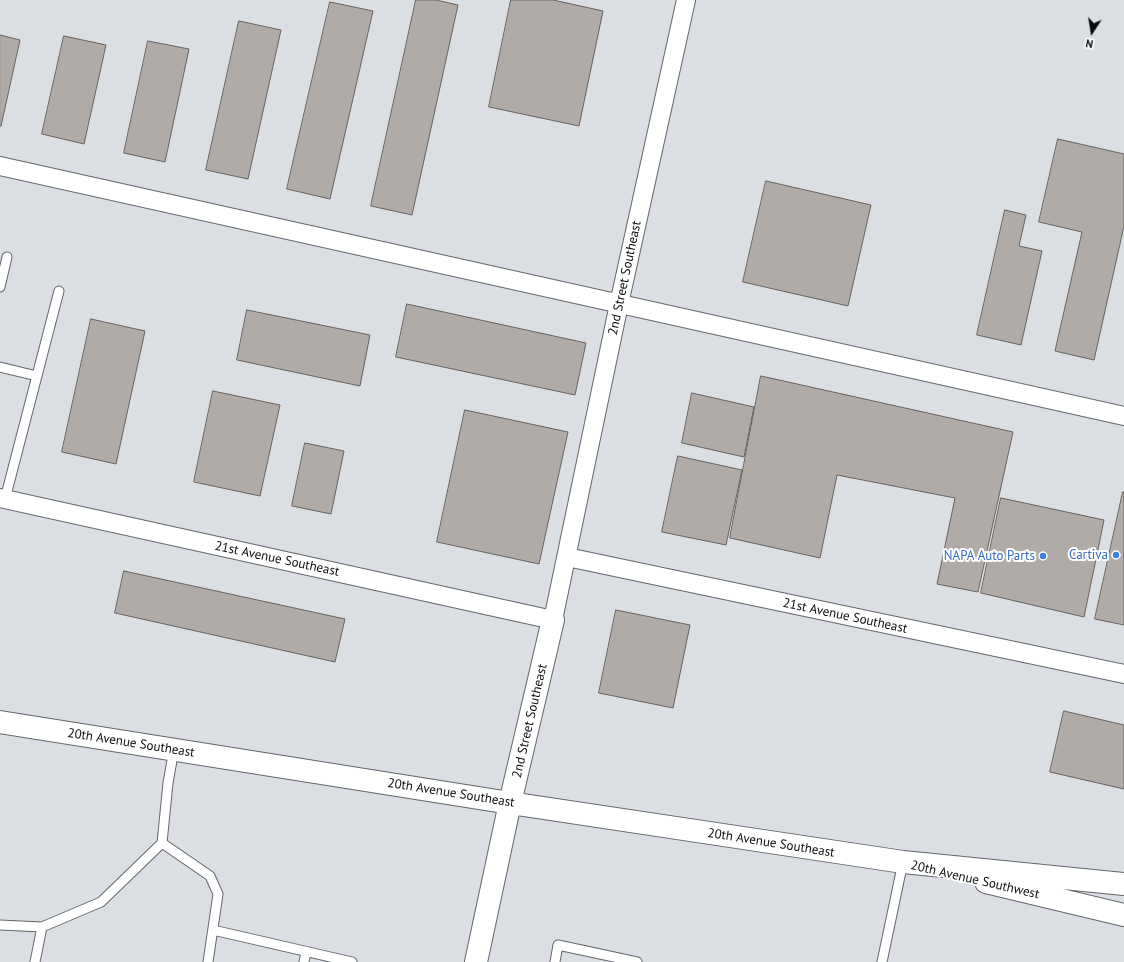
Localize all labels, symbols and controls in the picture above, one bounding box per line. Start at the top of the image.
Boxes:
north arrow [1072,12,1112,52]
text: N [1085,36,1095,51]
street label: 2nd Street Southeast [605,219,645,337]
street label: 21st Avenue Southeast [213,538,341,580]
place label: Cartiva [1069,547,1108,563]
place label: NAPA Auto Parts [944,548,1035,564]
marker: Cartiva [1111,550,1121,560]
marker: NAPA Auto Parts [1038,551,1048,561]
street label: 21st Avenue Southeast [781,595,909,637]
street label: 2nd Street Southeast [509,662,551,780]
street label: 20th Avenue Southeast [66,725,196,761]
street label: 20th Avenue Southeast [386,775,516,811]
street label: 20th Avenue Southeast [706,825,836,861]
street label: 20th Avenue Southwest [909,858,1041,902]

